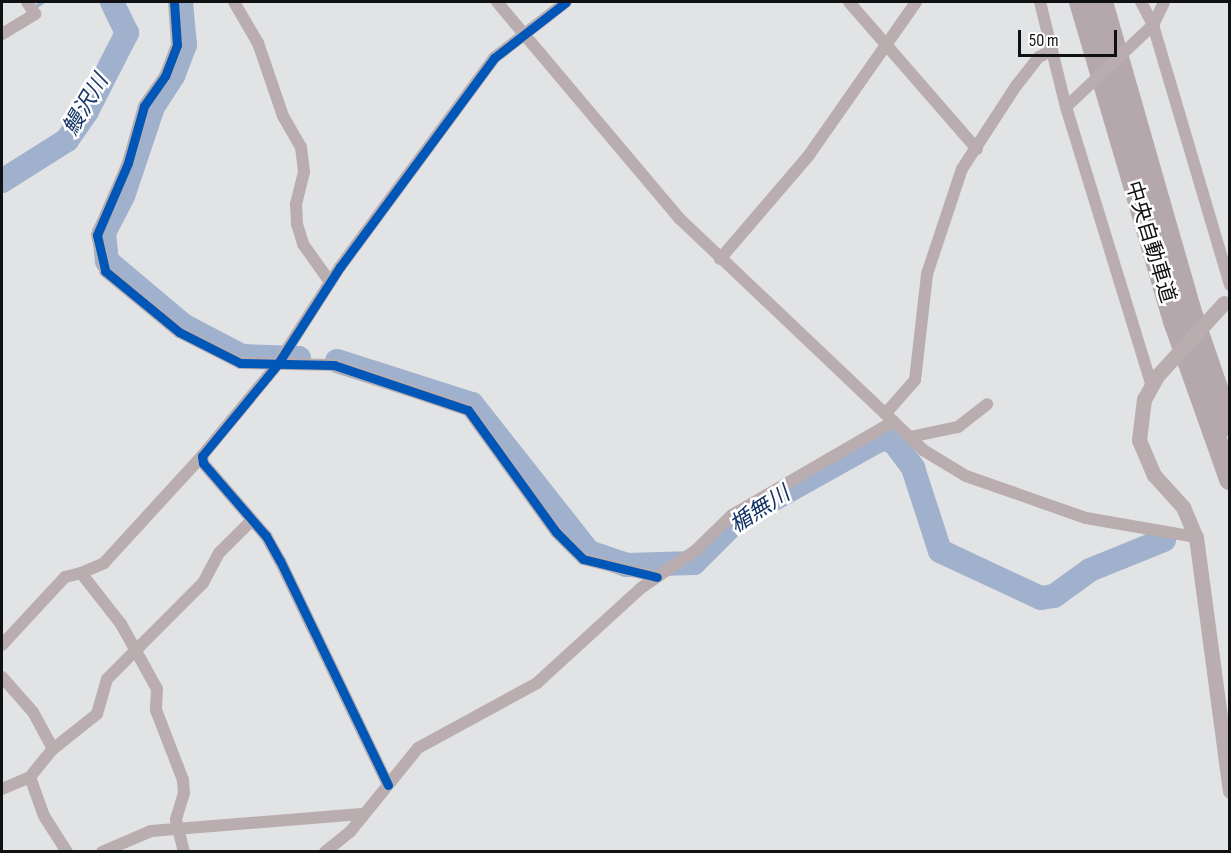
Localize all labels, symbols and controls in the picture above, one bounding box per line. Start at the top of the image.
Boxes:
scale bar [1021,18,1120,56]
text: 50 m [1029,30,1059,51]
water label: 鰻沢川 [58,70,114,140]
street label: 中央自動車道 [1120,178,1180,306]
water label: 楯無川 [725,481,795,539]

